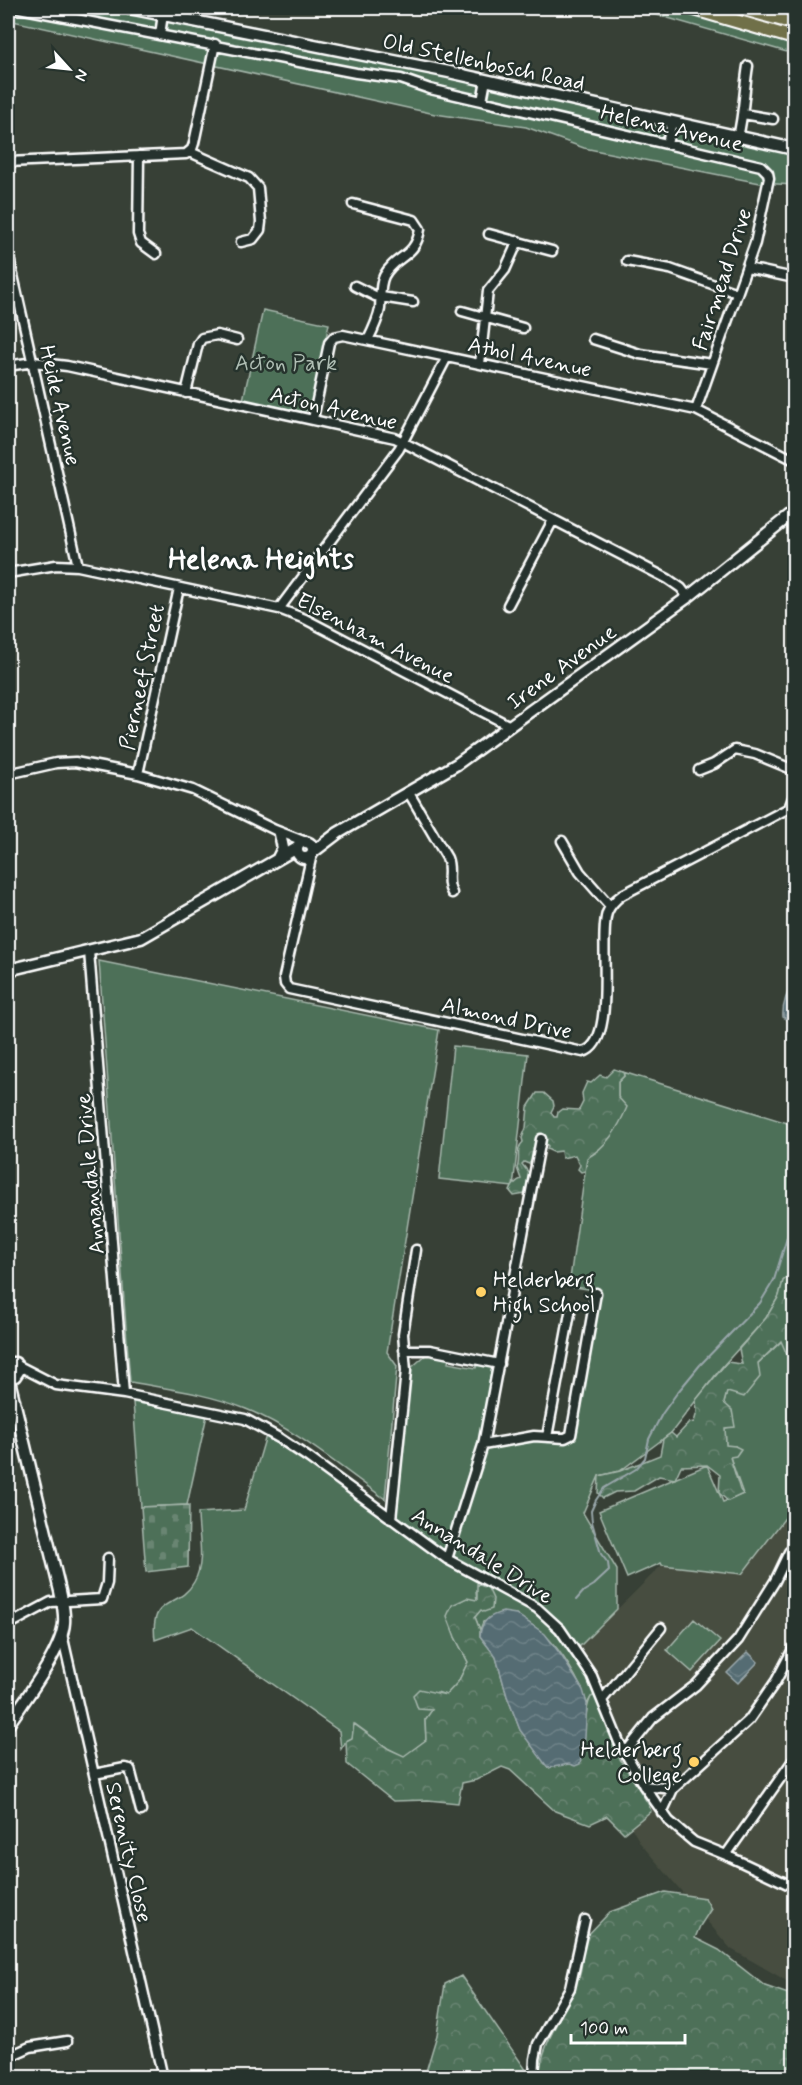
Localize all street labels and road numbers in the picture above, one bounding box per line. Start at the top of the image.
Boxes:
street label: Old Stellenbosch Road [380,28,587,98]
street label: Helena Avenue [598,99,746,159]
street label: Fairmead Drive [687,205,759,354]
street label: Athol Avenue [465,331,594,385]
street label: Heide Avenue [32,343,86,468]
street label: Acton Avenue [267,381,400,437]
street label: Elsenham Avenue [291,587,459,691]
street label: Pierneef Street [114,602,172,753]
street label: Irene Avenue [502,618,622,717]
street label: Almond Drive [439,991,574,1046]
street label: Annandale Drive [70,1092,112,1255]
street label: Annandale Drive [406,1502,558,1611]
street label: Serenity Close [98,1780,158,1925]

